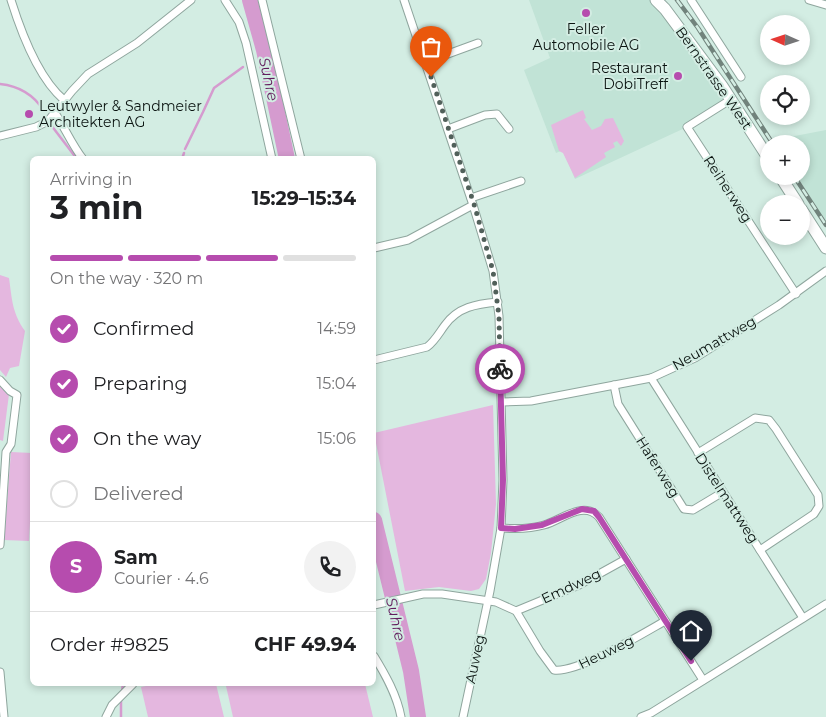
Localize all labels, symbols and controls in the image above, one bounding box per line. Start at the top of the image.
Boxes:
marker: Feller Automobile AG [580,7,592,19]
north arrow [760,15,810,65]
map controls [760,15,810,245]
place label: Feller Automobile AG [532,20,640,54]
street label: Bernstrasse West [672,23,756,133]
pin [410,26,452,77]
icon: bag [417,33,445,61]
water label: Suhre [255,55,283,103]
place label: Restaurant DobiTreff [591,59,669,93]
marker: Restaurant DobiTreff [672,70,684,82]
button: locate [760,75,810,125]
place label: Leutwyler & Sandmeier Architekten AG [39,97,202,131]
marker: Leutwyler & Sandmeier Architekten AG [23,108,35,120]
button: + [760,135,810,185]
street label: Reiherweg [700,152,756,226]
text: Arriving in [50,170,132,189]
text: 15:29–15:34 [252,187,356,210]
text: 3 min [50,188,143,227]
button: − [760,195,810,245]
text: On the way · 320 m [50,269,203,288]
street label: Neumattweg [669,312,759,374]
icon: check [50,315,78,343]
text: Confirmed [93,317,194,340]
text: 14:59 [317,319,356,338]
courier [475,344,525,394]
icon: bike [486,355,514,383]
icon: check [50,370,78,398]
text: Preparing [93,372,188,395]
text: 15:04 [317,374,356,393]
icon: check [50,425,78,453]
text: On the way [93,427,201,450]
text: 15:06 [317,429,356,448]
street label: Haferweg [632,433,684,501]
street label: Distelmattweg [691,449,763,547]
text: Delivered [93,482,184,505]
button: phone [304,541,356,593]
text: Sam [114,546,158,569]
text: S [70,555,82,578]
street label: Emdweg [538,564,604,608]
text: Courier · 4.6 [114,569,209,588]
water label: Suhre [382,595,410,643]
pin [670,610,712,661]
icon: home [677,617,705,645]
street label: Heuweg [575,631,637,673]
text: Order #9825 [50,633,169,656]
text: CHF 49.94 [254,633,356,656]
street label: Auweg [461,633,489,685]

